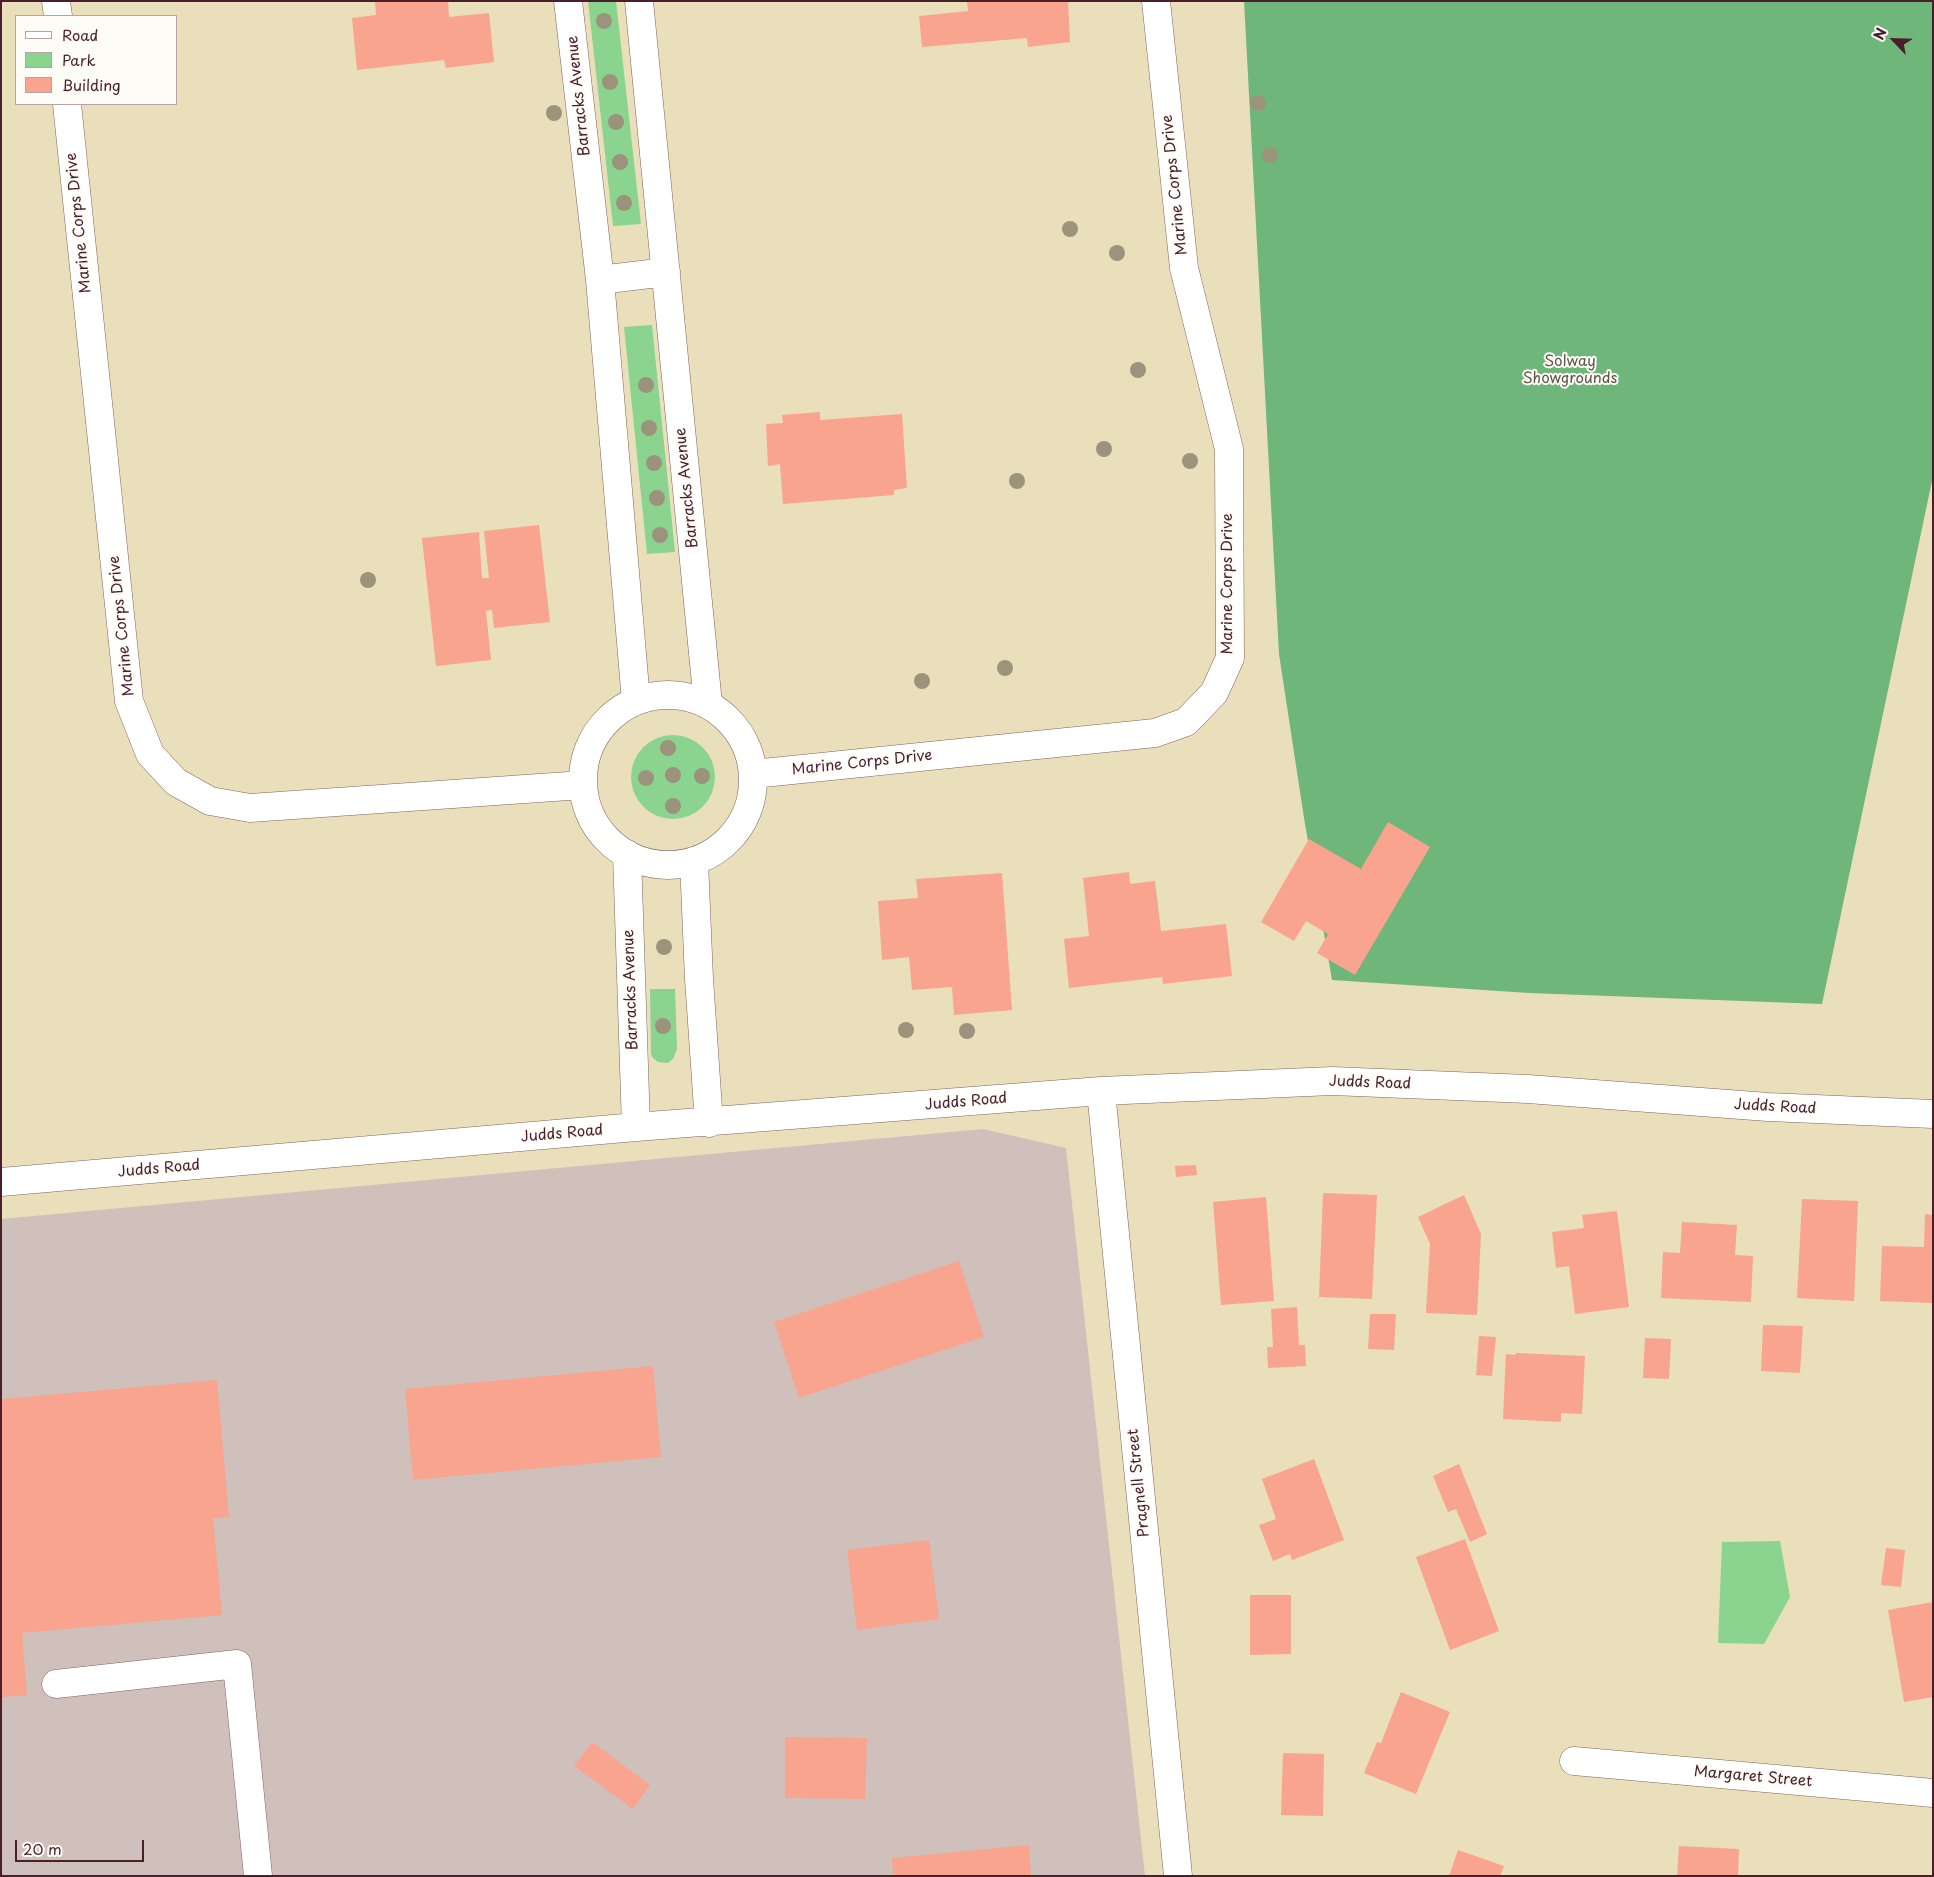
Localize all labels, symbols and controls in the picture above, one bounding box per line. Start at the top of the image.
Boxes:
legend [15,15,178,105]
north arrow [1869,15,1919,65]
text: Road [62,23,98,46]
text: N [1868,24,1892,43]
street label: Barracks Avenue [564,35,594,157]
text: Park [62,48,96,71]
text: Building [62,73,121,96]
street label: Marine Corps Drive [1159,114,1191,256]
street label: Marine Corps Drive [63,152,95,294]
park label: Solway Showgrounds [1523,353,1617,388]
street label: Barracks Avenue [672,427,702,549]
street label: Marine Corps Drive [1219,513,1237,655]
street label: Marine Corps Drive [106,555,138,697]
street label: Marine Corps Drive [791,747,933,779]
street label: Barracks Avenue [620,929,642,1051]
street label: Judds Road [1328,1073,1412,1093]
street label: Judds Road [924,1089,1008,1115]
street label: Judds Road [1733,1096,1817,1118]
street label: Judds Road [520,1121,604,1147]
street label: Judds Road [117,1156,201,1182]
street label: Pragnell Street [1124,1428,1154,1538]
street label: Margaret Street [1693,1763,1813,1791]
scale bar [18,1830,146,1862]
text: 20 m [23,1837,62,1860]

